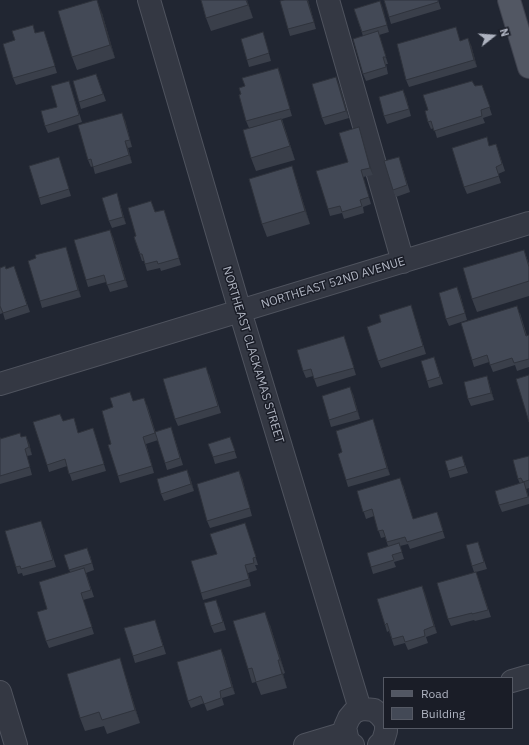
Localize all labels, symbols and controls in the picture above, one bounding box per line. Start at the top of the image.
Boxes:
north arrow [473,16,513,56]
text: N [497,27,512,38]
street label: NORTHEAST 52ND AVENUE [259,254,407,312]
street label: NORTHEAST CLACKAMAS STREET [219,265,287,445]
legend [383,677,513,729]
text: Road [421,686,449,701]
text: Building [421,706,465,721]

